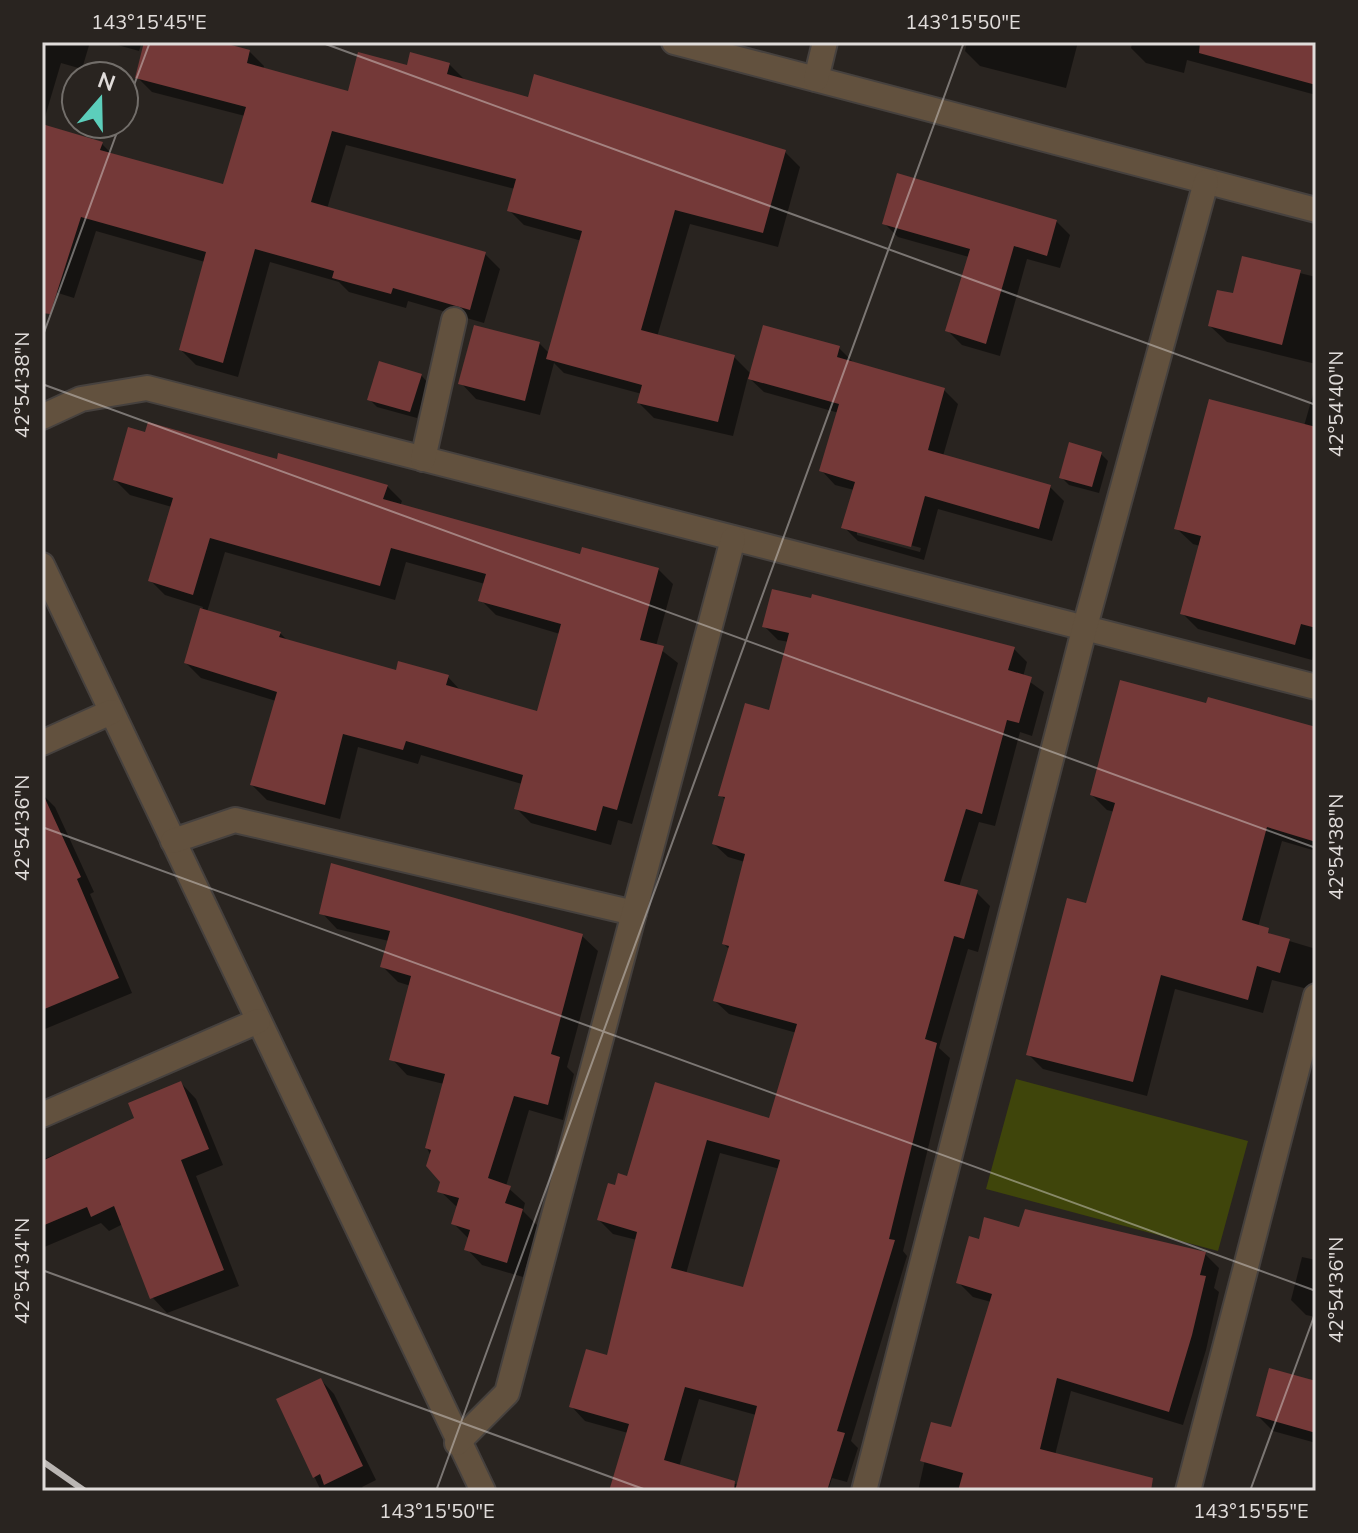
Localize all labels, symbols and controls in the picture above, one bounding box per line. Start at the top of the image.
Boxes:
text: 143°15'45"E [91,9,207,36]
text: 143°15'50"E [905,9,1021,36]
north arrow [60,60,140,140]
text: N [94,65,119,99]
text: 42°54'38"N [9,332,36,438]
text: 42°54'40"N [1323,351,1350,457]
text: 42°54'36"N [9,775,36,881]
text: 42°54'38"N [1323,794,1350,900]
text: 42°54'34"N [9,1218,36,1324]
text: 42°54'36"N [1323,1237,1350,1343]
text: 143°15'50"E [379,1498,495,1525]
text: 143°15'55"E [1193,1498,1309,1525]

